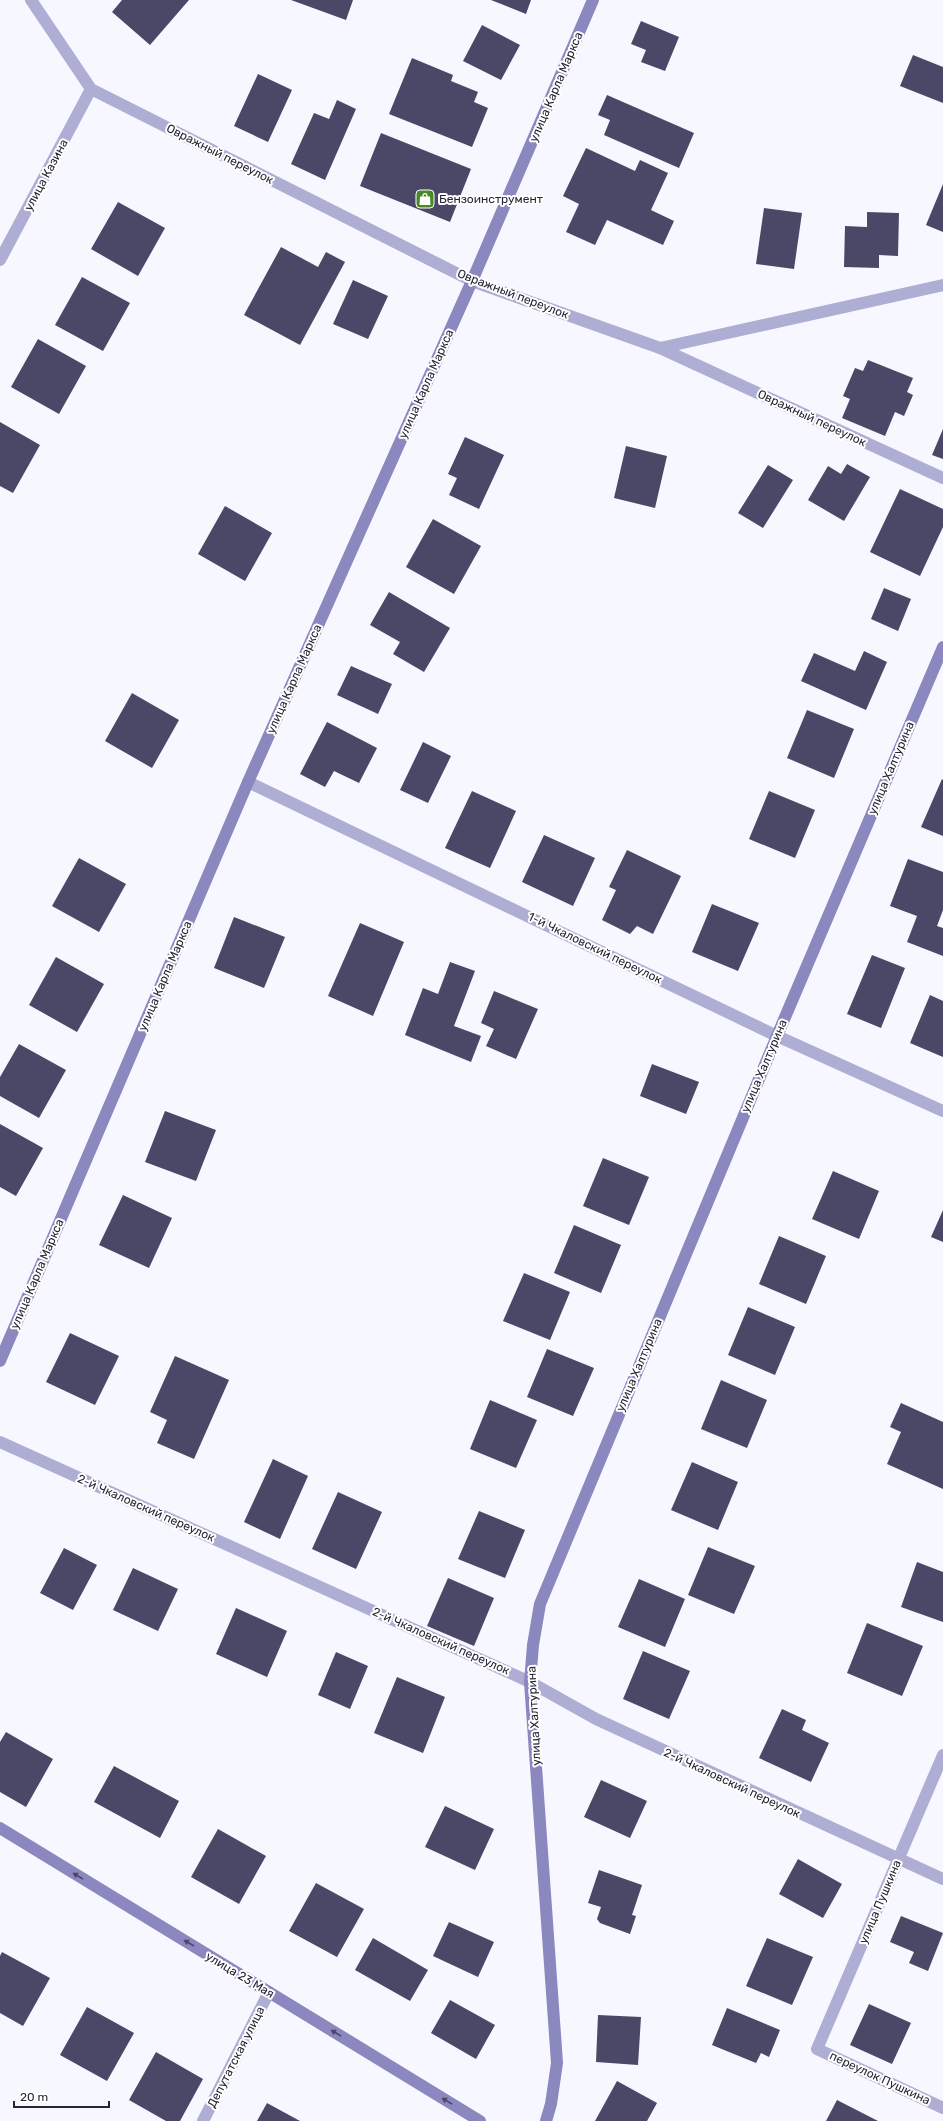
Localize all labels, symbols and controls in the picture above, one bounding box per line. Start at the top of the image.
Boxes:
street label: улица Карла Маркса [526,30,586,144]
street label: Овражный переулок [164,121,276,187]
street label: улица Казина [21,137,71,213]
shop icon: Бензоинструмент [414,188,436,210]
place label: Бензоинструмент [439,192,543,206]
street label: Овражный переулок [455,266,571,322]
street label: улица Карла Маркса [396,327,456,441]
street label: Овражный переулок [755,387,869,450]
street label: улица Карла Маркса [264,622,324,736]
street label: улица Халтурина [865,719,917,817]
street label: 1-й Чкаловский переулок [526,909,665,987]
street label: улица Карла Маркса [135,919,195,1033]
street label: улица Халтурина [738,1017,790,1115]
street label: улица Карла Маркса [7,1217,67,1331]
street label: улица Халтурина [613,1316,665,1414]
street label: 2-й Чкаловский переулок [75,1471,217,1545]
street label: 2-й Чкаловский переулок [370,1604,512,1678]
street label: улица Халтурина [524,1666,544,1766]
street label: 2-й Чкаловский переулок [662,1745,803,1821]
street label: улица Пушкина [856,1858,904,1946]
one-way arrow [72,1872,84,1879]
one-way arrow [183,1940,195,1947]
street label: улица 23 Мая [203,1949,277,2001]
street label: Депутатская улица [204,2004,268,2110]
one-way arrow [331,2029,341,2037]
street label: переулок Пушкина [828,2049,932,2107]
scale bar [14,2083,109,2109]
text: 20 m [20,2090,48,2104]
one-way arrow [441,2097,453,2104]

